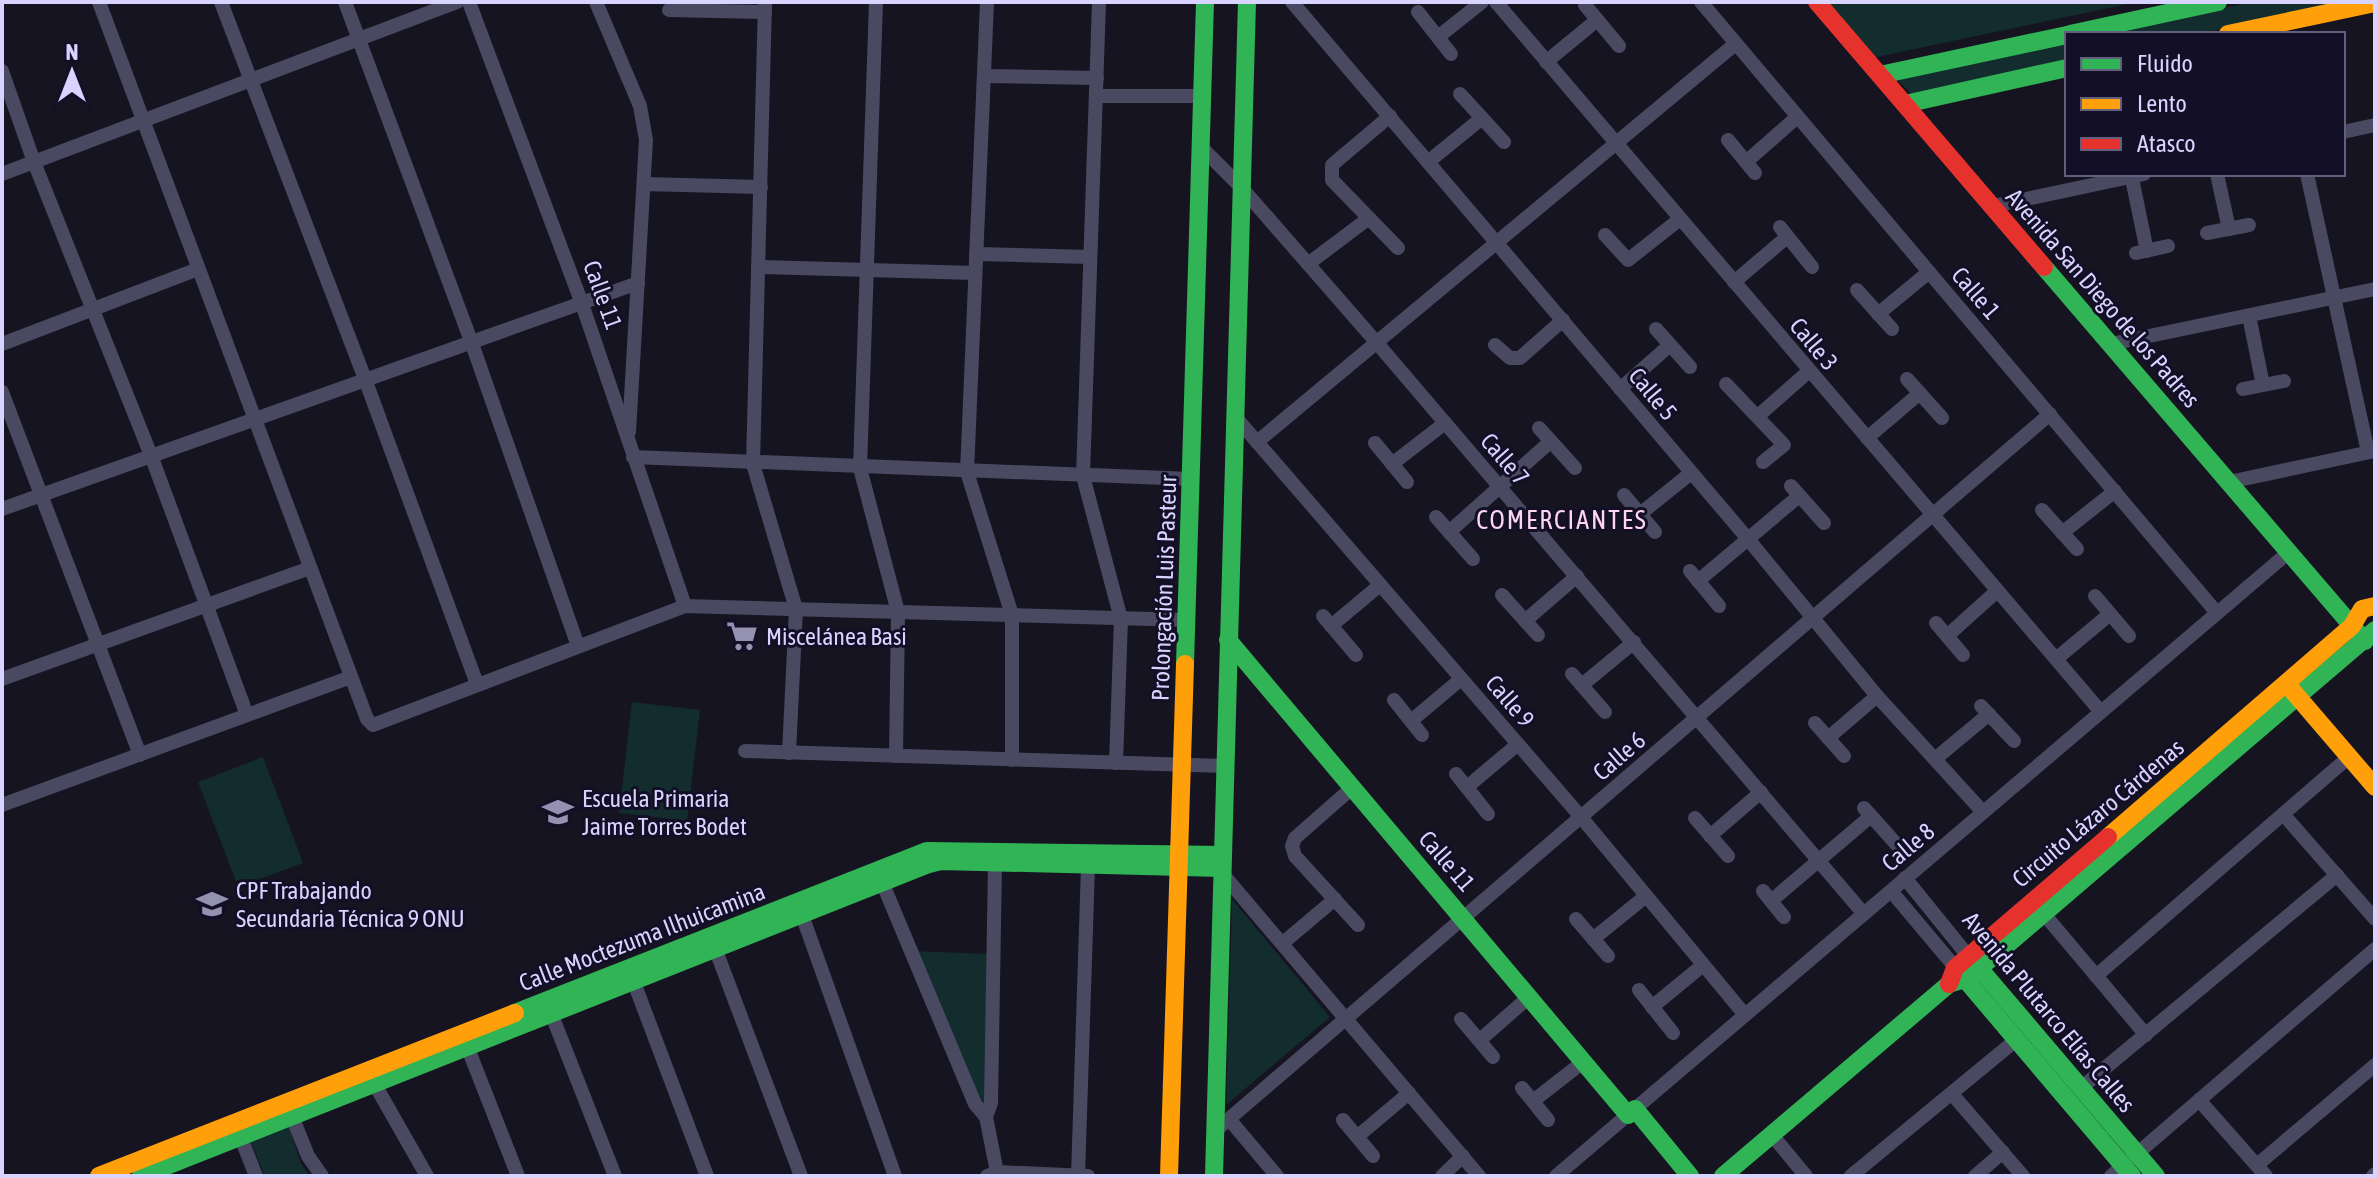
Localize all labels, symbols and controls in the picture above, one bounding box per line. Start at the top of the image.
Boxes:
north arrow [32,32,112,112]
legend [2065,32,2345,176]
text: N [66,39,78,65]
text: Fluido [2137,50,2193,77]
text: Lento [2137,90,2187,117]
text: Atasco [2137,130,2195,157]
street label: Avenida San Diego de los Padres [2001,183,2205,413]
street label: Calle 11 [578,257,628,333]
street label: Calle 1 [1946,262,2006,324]
street label: Calle 3 [1784,312,1844,376]
street label: Calle 5 [1623,362,1683,426]
street label: Calle 7 [1475,428,1535,490]
street label: Prolongación Luis Pasteur [1147,474,1181,701]
district label: COMERCIANTES [1476,505,1648,535]
supermarket icon: Miscelánea Basi [725,619,759,653]
place label: Miscelánea Basi [766,623,907,650]
street label: Calle 9 [1480,670,1540,732]
street label: Calle 6 [1588,726,1650,786]
street label: Circuito Lázaro Cárdenas [2007,734,2189,892]
place label: Escuela Primaria Jaime Torres Bodet [582,785,747,840]
school or university icon: Escuela Primaria Jaime Torres Bodet [541,795,575,829]
street label: Calle 8 [1876,817,1940,877]
street label: Calle 11 [1413,825,1481,897]
place label: CPF Trabajando Secundaria Técnica 9 ONU [236,877,465,932]
street label: Calle Moctezuma Ilhuicamina [515,878,769,996]
school or university icon: CPF Trabajando Secundaria Técnica 9 ONU [195,887,229,921]
street label: Avenida Plutarco Elías Calles [1958,907,2140,1117]

